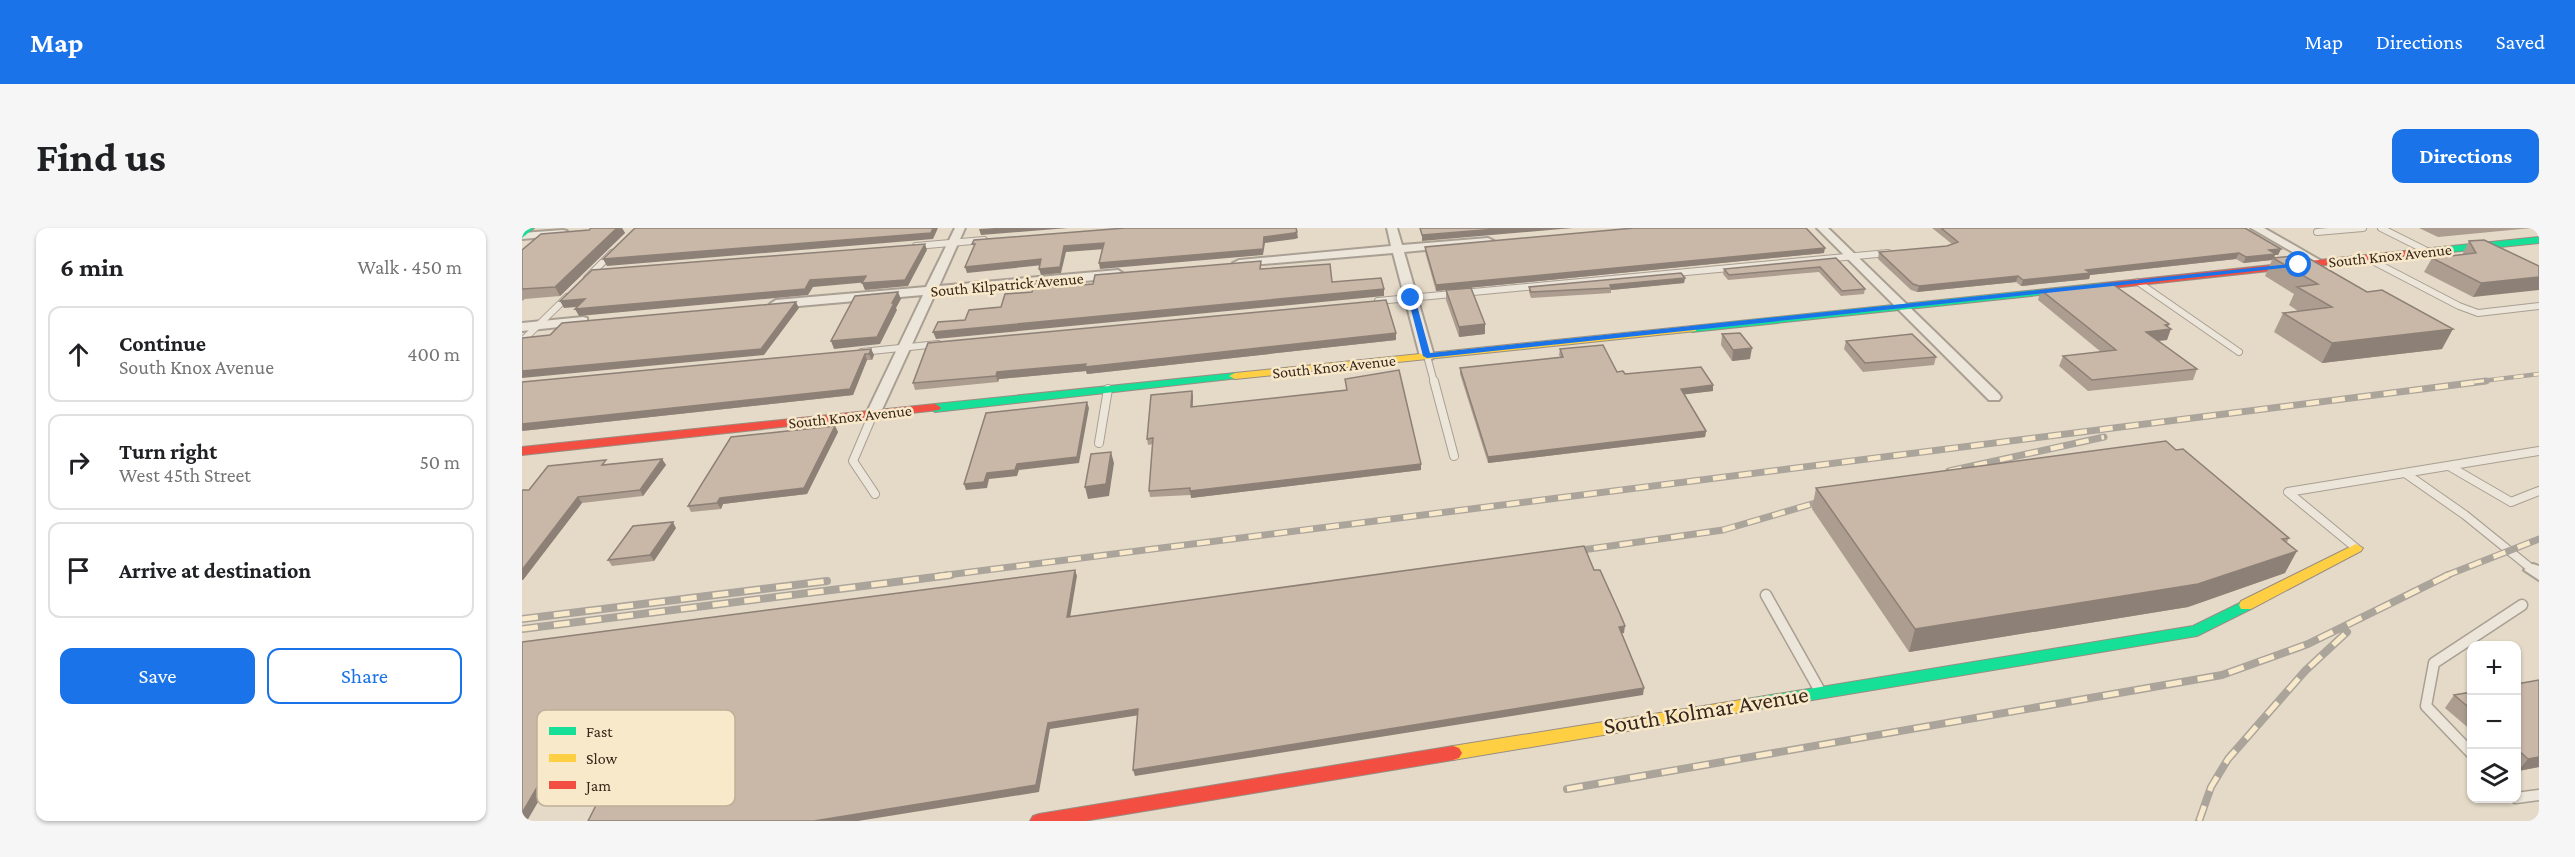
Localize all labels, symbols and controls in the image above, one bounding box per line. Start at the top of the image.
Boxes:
text: Map [30,27,83,58]
text: Map [2305,30,2343,54]
text: Directions [2376,30,2463,54]
text: Saved [2496,30,2545,54]
button: Directions [2392,129,2539,183]
text: Find us [36,133,166,180]
street label: South Knox Avenue [2328,241,2453,270]
route start [2285,251,2311,277]
text: 6 min [60,253,124,282]
text: Walk · 450 m [357,256,462,278]
street label: South Kilpatrick Avenue [930,269,1084,301]
route end [1397,284,1423,310]
text: Continue [119,331,206,356]
icon: ahead [62,338,95,371]
text: 400 m [407,343,460,365]
street label: South Knox Avenue [1272,352,1397,381]
text: South Knox Avenue [119,356,274,378]
street label: South Knox Avenue [788,402,913,431]
text: Turn right [119,439,217,464]
icon: right [62,446,95,479]
text: 50 m [419,451,460,473]
text: West 45th Street [119,464,251,486]
icon: arrive [62,554,95,587]
text: Arrive at destination [119,558,311,583]
map controls [2467,641,2521,803]
button: + [2467,641,2521,695]
button: Save [60,648,255,704]
button: Share [267,648,462,704]
street label: South Kolmar Avenue [1602,680,1810,739]
button: − [2467,695,2521,749]
legend [537,710,735,806]
text: Fast [586,723,613,740]
button: layers [2467,749,2521,803]
text: Slow [586,750,618,767]
text: Jam [584,777,611,795]

